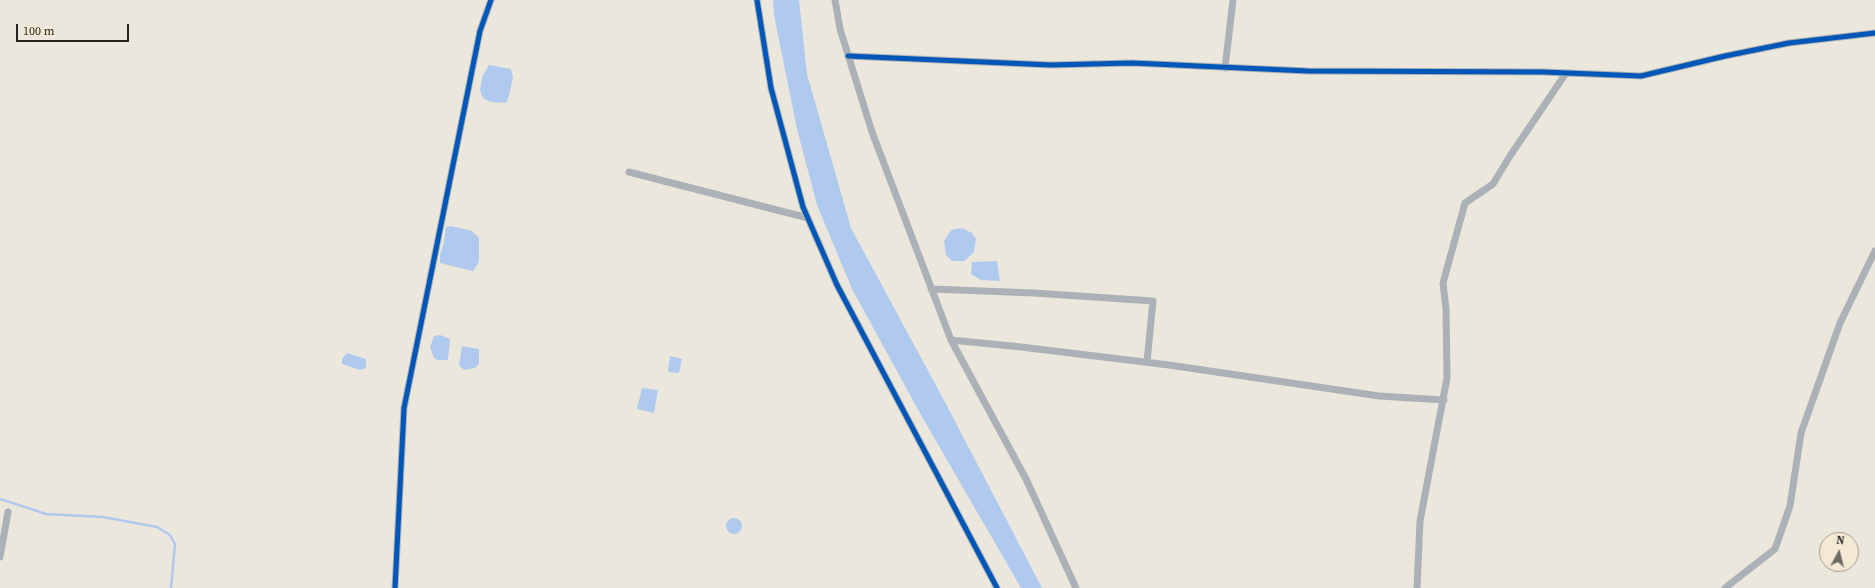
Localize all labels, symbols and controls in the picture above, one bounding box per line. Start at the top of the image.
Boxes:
scale bar [18,16,131,42]
text: 100 m [23,23,55,39]
north arrow [1819,532,1859,572]
text: N [1836,533,1845,549]

